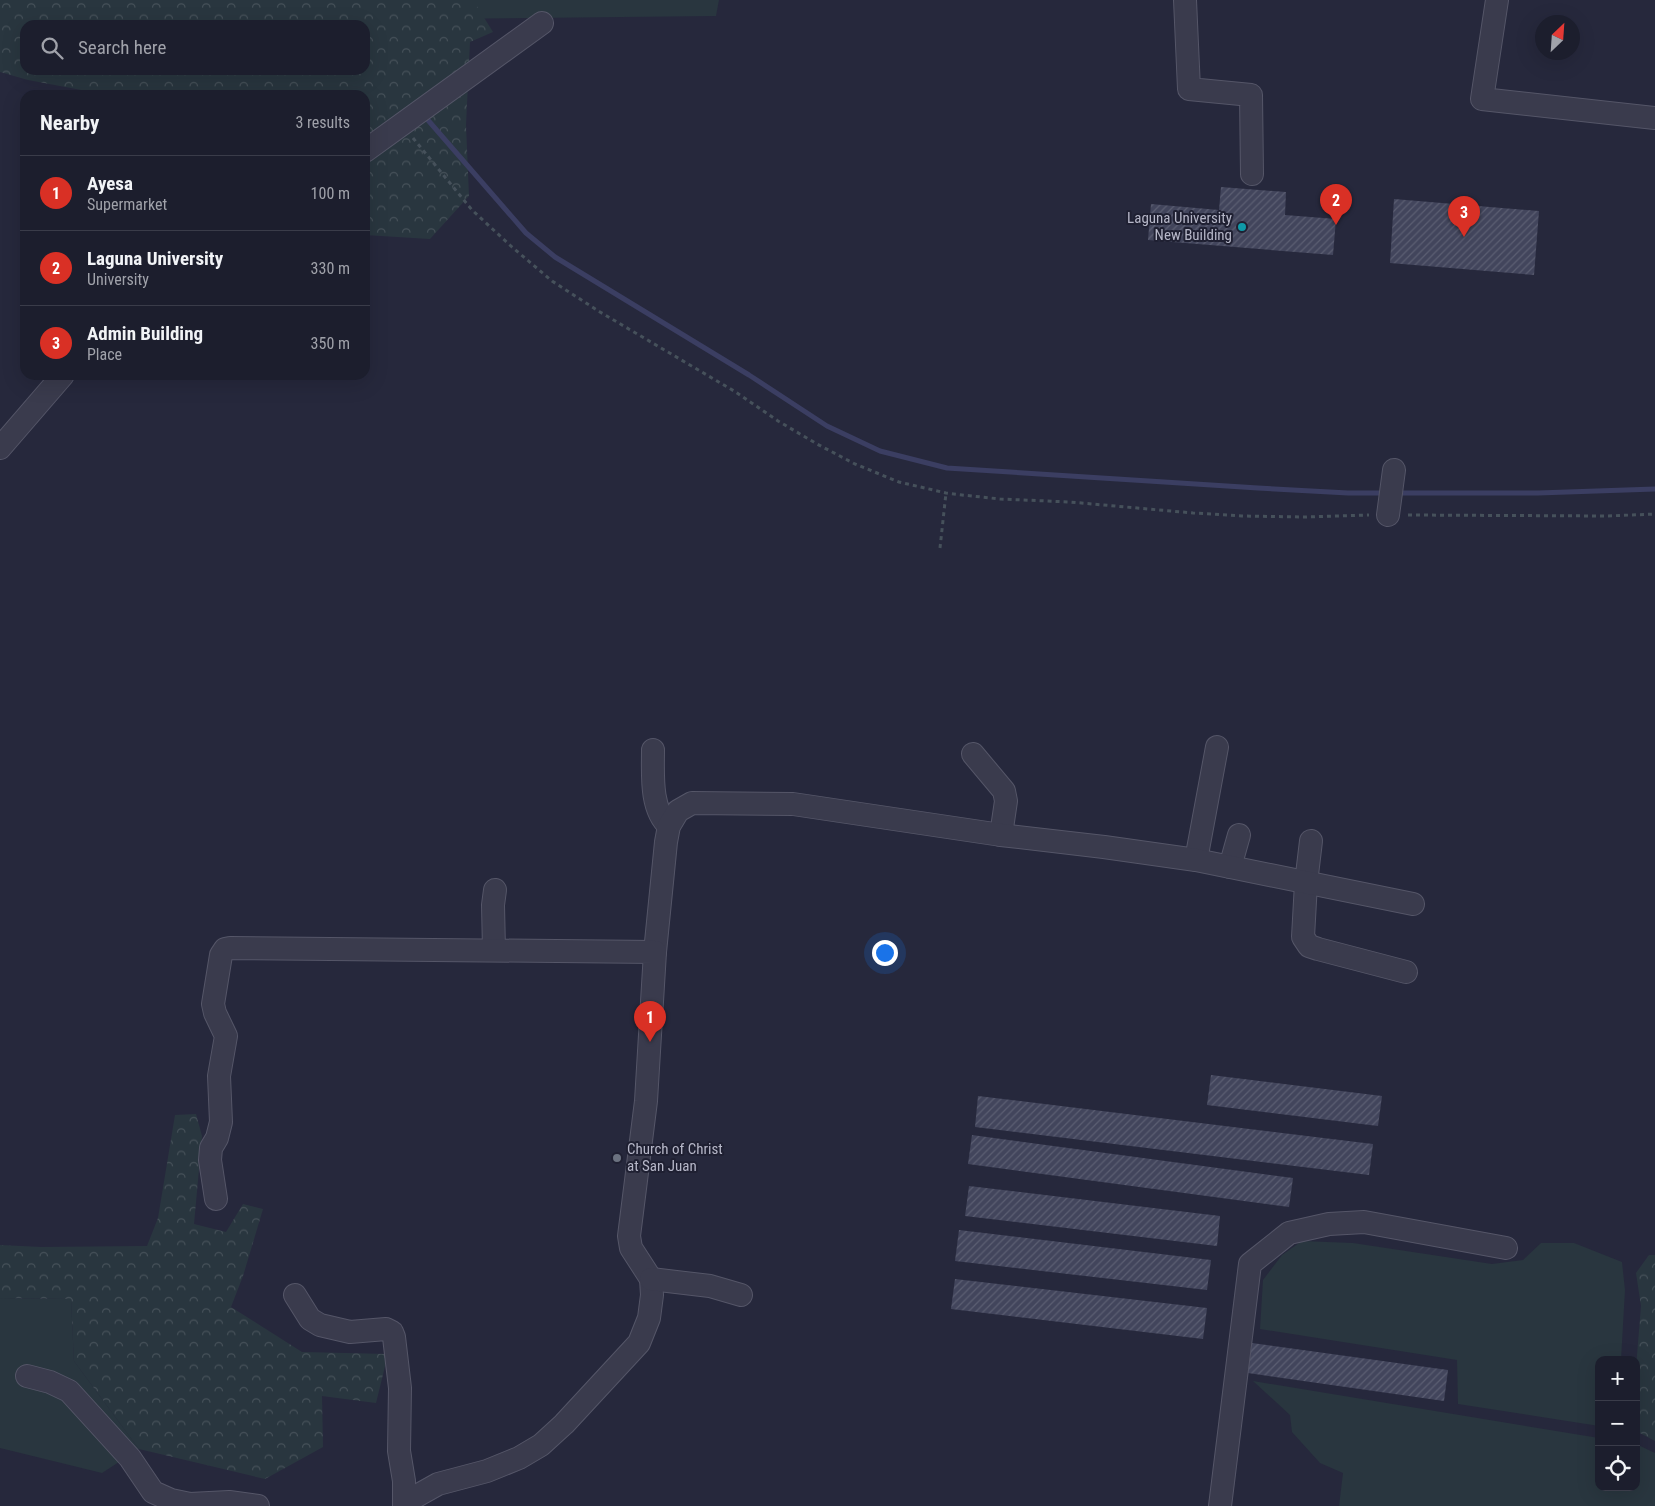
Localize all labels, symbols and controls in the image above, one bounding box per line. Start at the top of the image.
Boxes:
north arrow [1535,15,1580,60]
search box [20,20,370,75]
icon: search [38,34,66,62]
text: Search here [78,36,166,59]
text: Nearby [40,111,99,135]
text: 3 results [295,113,350,132]
text: Ayesa [87,172,133,195]
text: 1 [52,184,60,203]
text: 100 m [311,184,350,203]
pin: 2 [1320,184,1352,225]
text: Supermarket [87,195,167,214]
pin: 3 [1448,196,1480,237]
place label: Laguna University New Building [1127,209,1232,244]
marker: Laguna University New Building [1236,221,1248,233]
text: Laguna University [87,247,223,270]
text: 2 [52,259,60,278]
text: 330 m [311,259,350,278]
text: University [87,270,149,289]
text: Admin Building [87,322,203,345]
text: 3 [52,334,60,353]
text: 350 m [311,334,350,353]
text: Place [87,345,122,364]
your location [872,940,898,966]
pin: 1 [634,1001,666,1042]
place label: Church of Christ at San Juan [627,1140,723,1175]
marker: Church of Christ at San Juan [611,1152,623,1164]
map controls [1595,1356,1640,1491]
button: + [1595,1356,1640,1401]
button: − [1595,1401,1640,1446]
button: locate [1595,1446,1640,1491]

